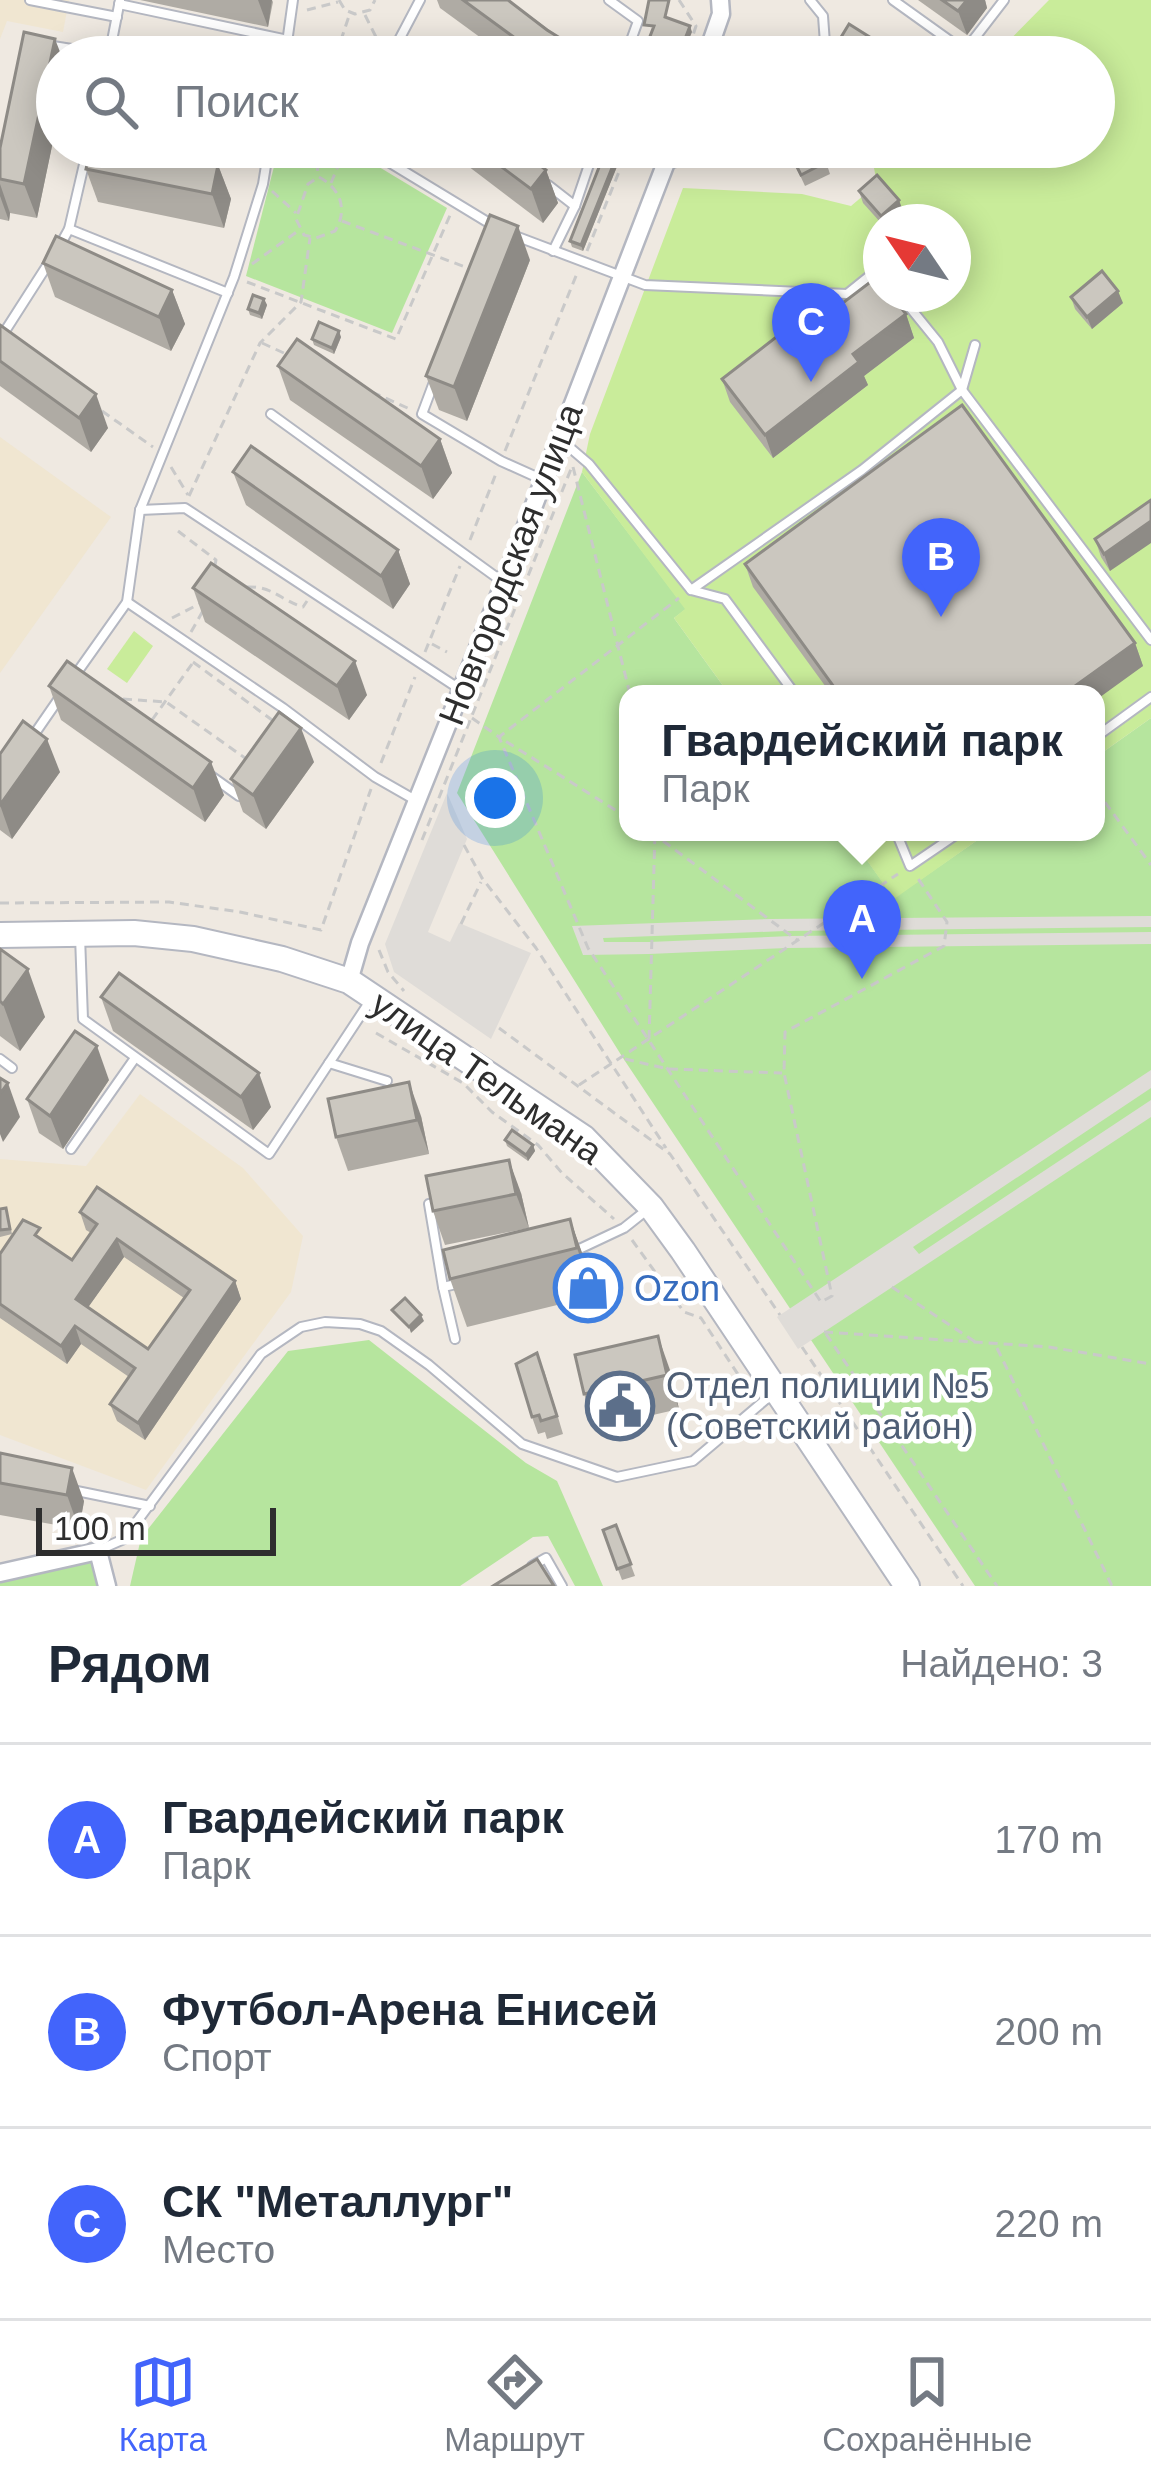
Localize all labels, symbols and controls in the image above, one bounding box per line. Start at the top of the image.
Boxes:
search box [36,36,1115,168]
icon: search [78,69,144,135]
text: Поиск [174,76,299,127]
north arrow [863,204,971,312]
pin: C [772,283,850,382]
street label: Новгородская улица [430,397,591,731]
pin: B [902,518,980,617]
popup [619,685,1105,841]
text: Гвардейский парк [661,715,1063,766]
text: Парк [661,767,750,810]
your location [465,768,525,828]
pin: A [823,880,901,979]
street label: улица Тельмана [363,983,611,1173]
shop icon: Ozon [553,1253,623,1323]
place label: Ozon [634,1268,720,1309]
place label: Отдел полиции №5 (Советский район) [666,1365,989,1447]
public building icon: Отдел полиции №5 (Советский район) [585,1371,655,1441]
scale bar [36,1502,276,1555]
text: 100 m [54,1510,146,1547]
text: Рядом [48,1636,212,1693]
text: Найдено: 3 [900,1642,1103,1685]
text: Гвардейский парк [162,1792,564,1843]
text: A [73,1818,101,1861]
text: 170 m [995,1818,1103,1861]
text: Парк [162,1844,250,1887]
text: Футбол-Арена Енисей [162,1984,658,2035]
text: B [73,2010,101,2053]
text: 200 m [995,2010,1103,2053]
text: Спорт [162,2036,272,2079]
text: СК "Металлург" [162,2176,513,2227]
text: C [73,2202,101,2245]
text: 220 m [995,2202,1103,2245]
text: Место [162,2228,275,2271]
tab: Карта [119,2349,207,2459]
tab: Маршрут [444,2349,585,2459]
tab: Сохранённые [822,2349,1032,2459]

